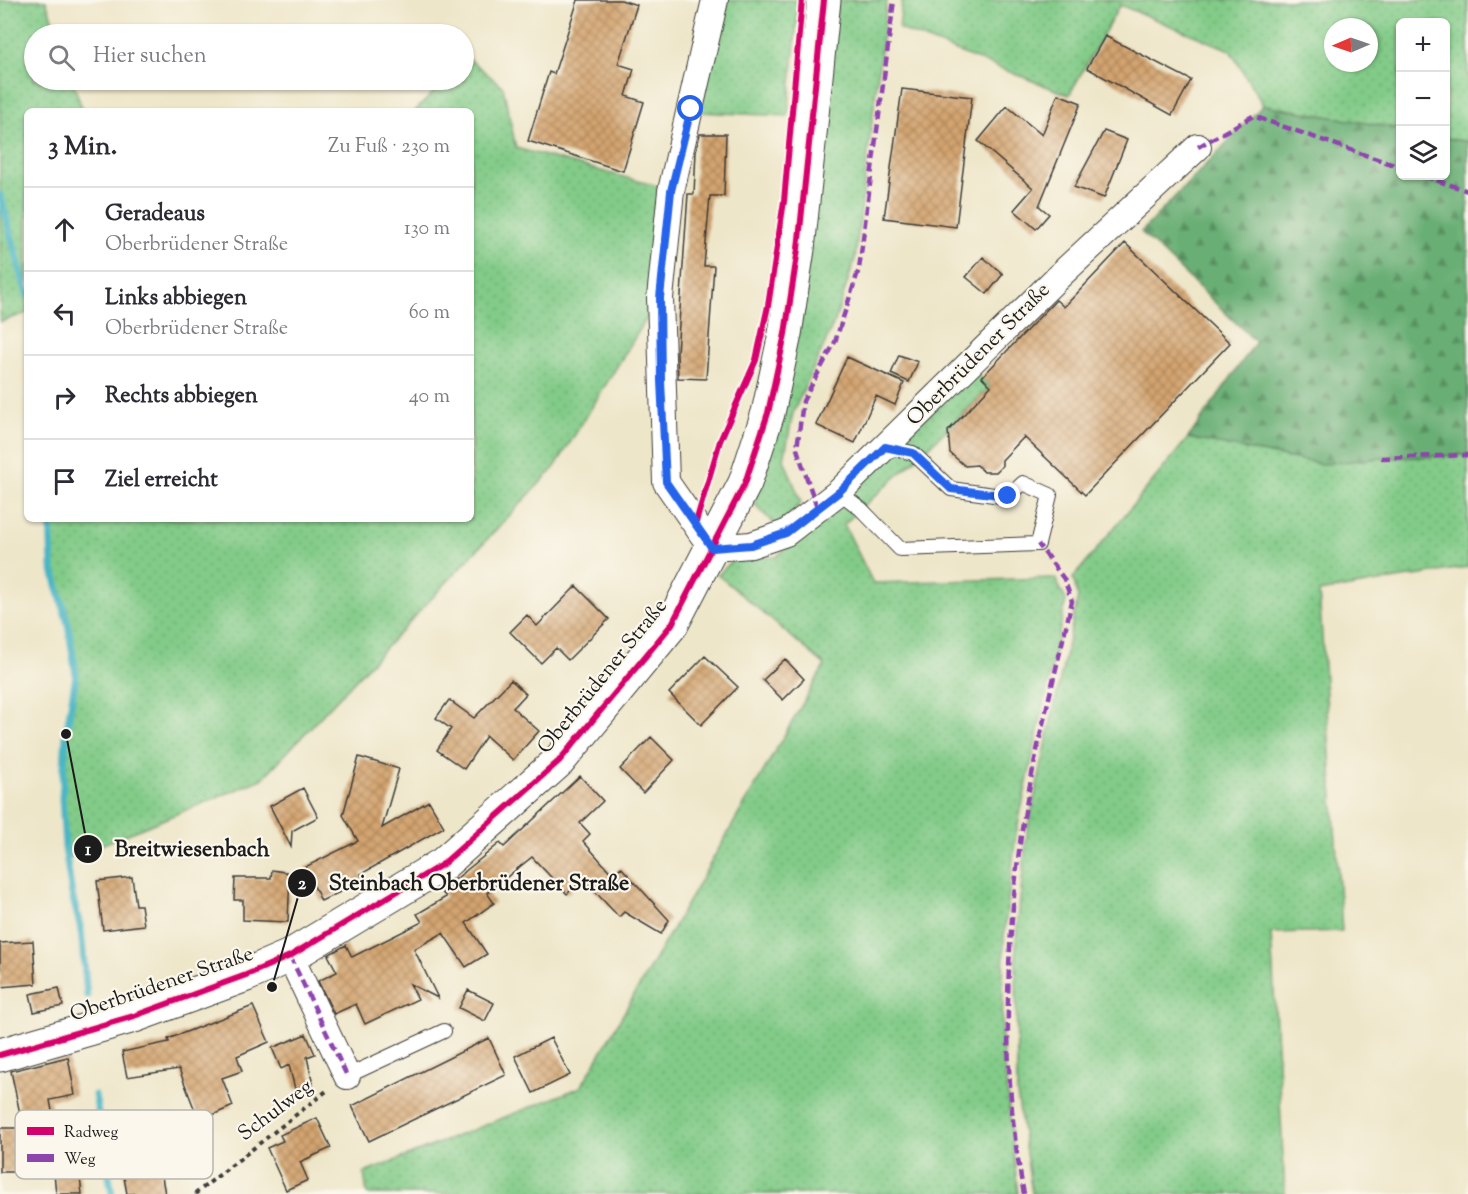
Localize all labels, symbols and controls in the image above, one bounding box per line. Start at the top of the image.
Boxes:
north arrow [1324,18,1378,72]
map controls [1396,18,1450,180]
button: + [1396,18,1450,72]
search box [24,24,474,90]
icon: search [45,41,78,74]
text: Hier suchen [93,41,207,73]
button: − [1396,72,1450,126]
route start [677,95,703,121]
button: layers [1396,126,1450,180]
text: 3 Min. [48,129,117,166]
text: Zu Fuß · 230 m [328,133,450,162]
text: Geradeaus [105,199,205,231]
icon: ahead [48,213,81,246]
text: 130 m [404,215,450,244]
text: Oberbrüdener Straße [105,231,288,260]
street label: Oberbrüdener Straße [900,276,1058,434]
text: Links abbiegen [105,283,247,315]
icon: left [48,297,81,330]
text: 60 m [409,299,450,328]
text: Oberbrüdener Straße [105,315,288,344]
icon: right [48,381,81,414]
text: Rechts abbiegen [105,381,258,413]
text: 40 m [409,383,450,412]
icon: arrive [48,465,81,498]
text: Ziel erreicht [105,465,218,497]
route end [994,482,1020,508]
street label: Oberbrüdener Straße [531,593,675,761]
callout: Breitwiesenbach [73,829,282,869]
text: Breitwiesenbach [114,835,270,867]
text: 1 [85,838,92,864]
callout: Steinbach Oberbrüdener Straße [287,863,641,903]
text: Steinbach Oberbrüdener Straße [329,869,629,901]
text: 2 [298,872,307,898]
street label: Oberbrüdener Straße [66,940,258,1030]
street label: Schulweg [232,1073,320,1149]
legend [15,1110,213,1179]
text: Radweg [64,1122,118,1145]
text: Weg [64,1149,96,1172]

